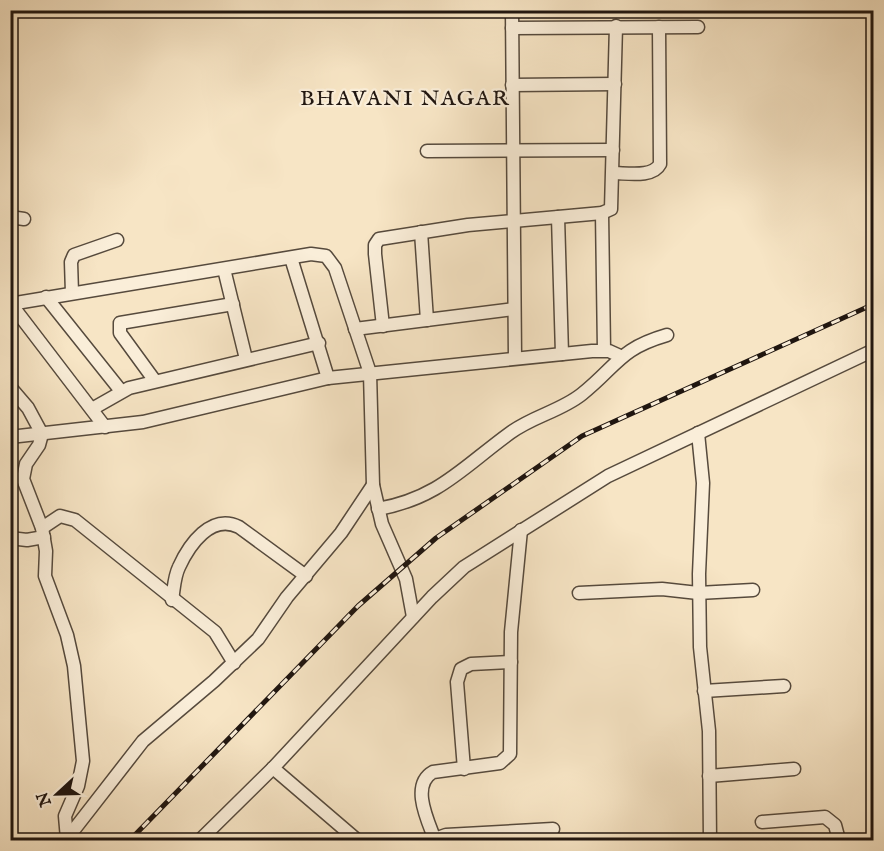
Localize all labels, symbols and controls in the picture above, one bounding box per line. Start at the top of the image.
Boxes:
district label: BHAVANI NAGAR [300,85,510,113]
north arrow [27,764,87,824]
text: N [33,789,57,810]

